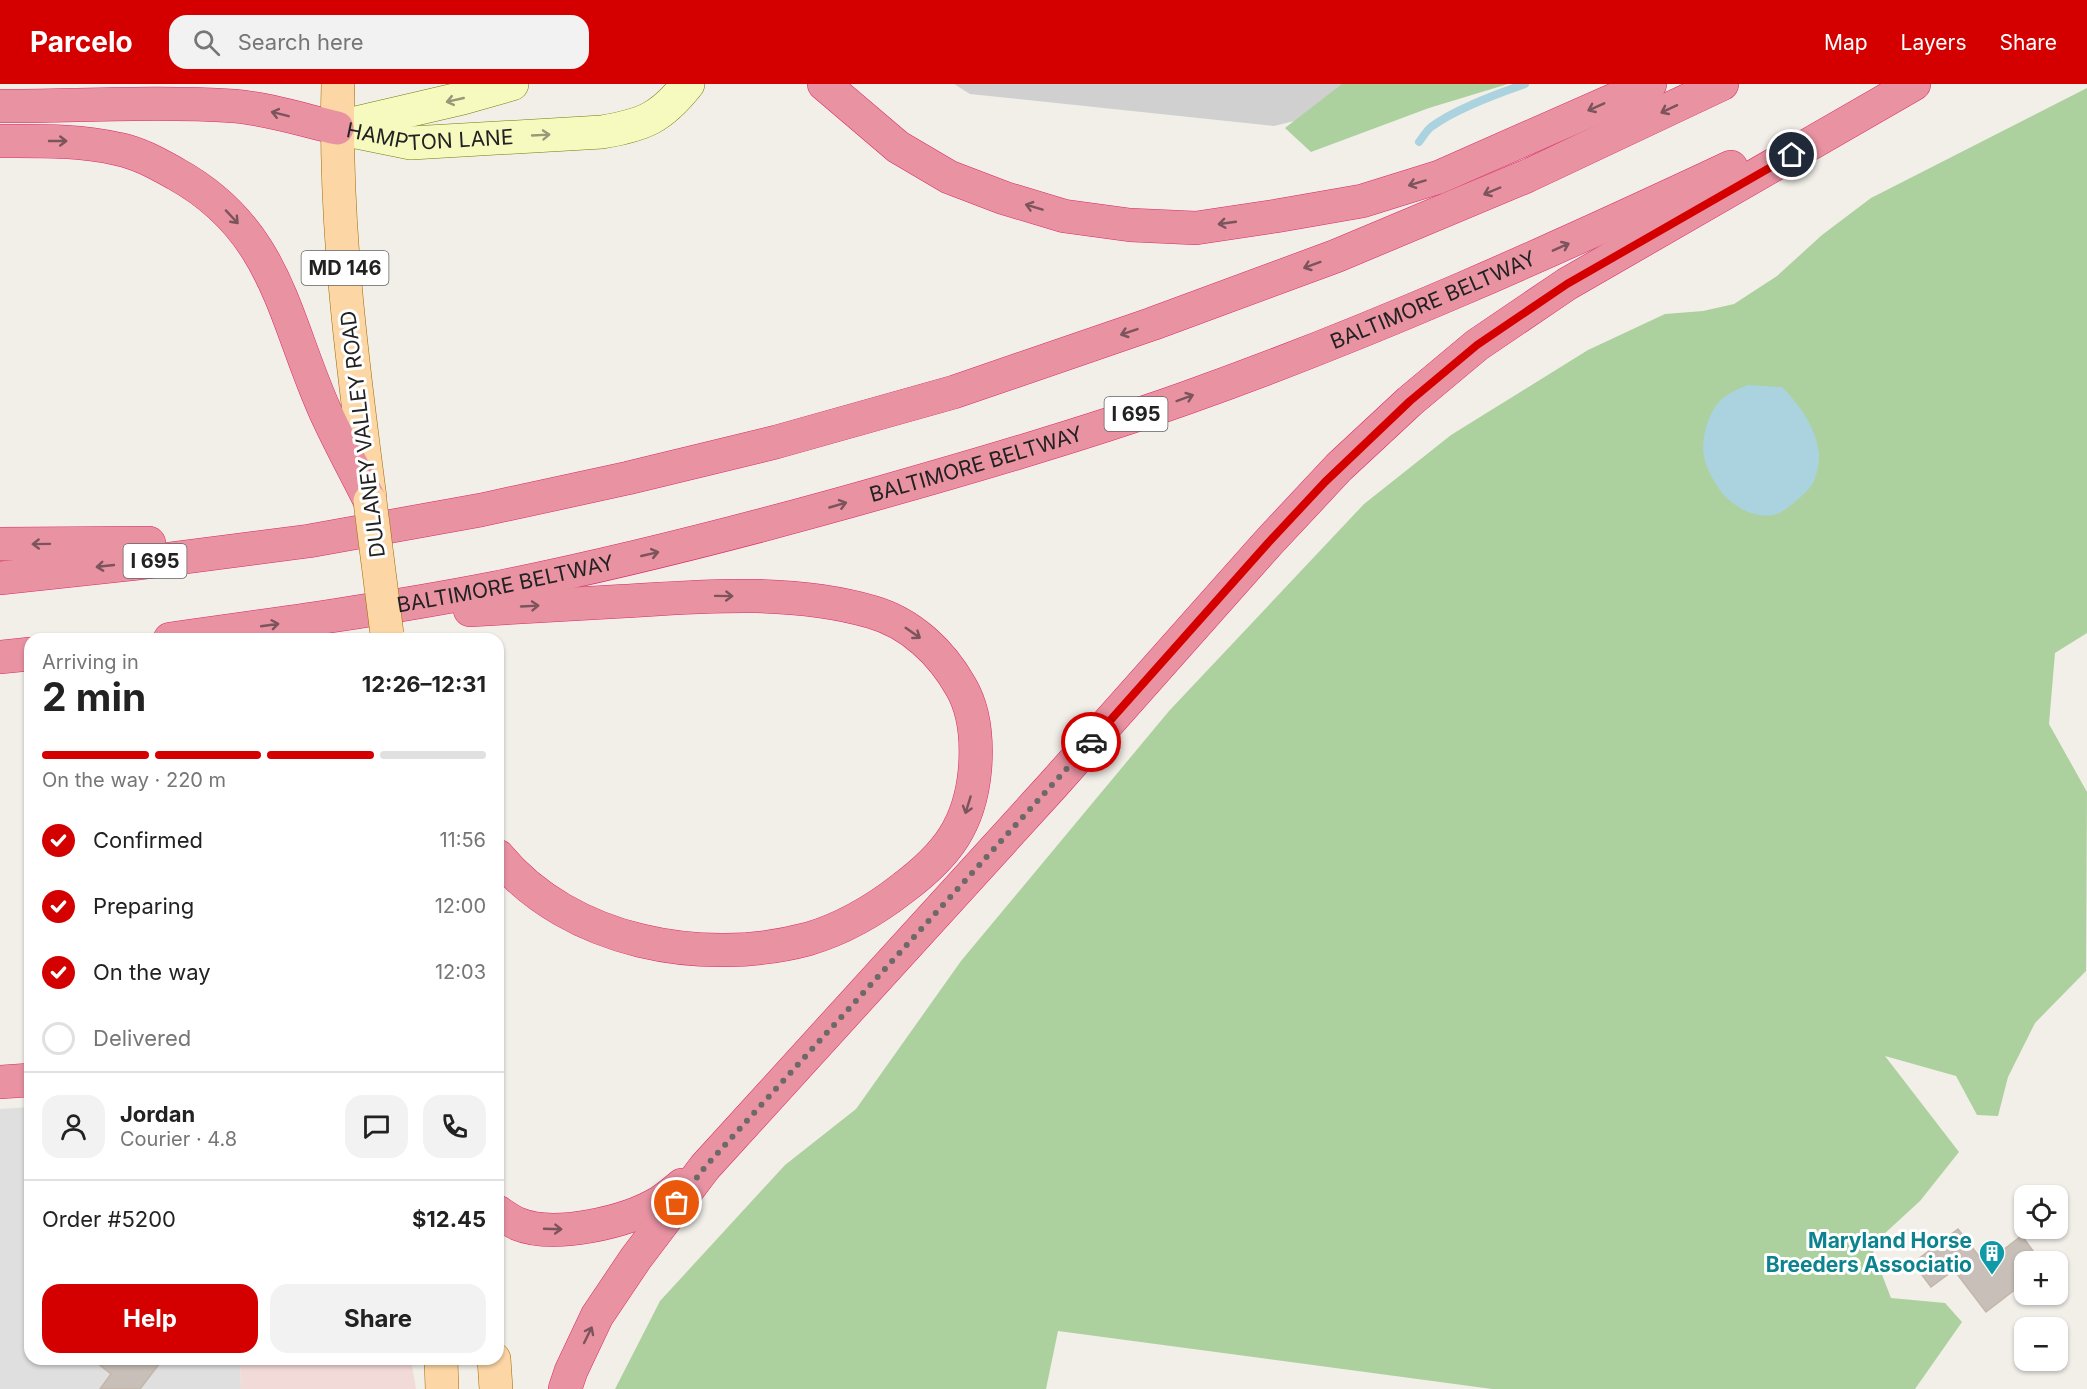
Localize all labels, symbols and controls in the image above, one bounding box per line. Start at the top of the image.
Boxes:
search box [169,15,589,69]
text: Parcelo [30,25,133,59]
icon: search [190,26,223,59]
text: Search here [238,29,363,55]
text: Map [1824,30,1868,55]
text: Layers [1901,30,1967,55]
text: Share [2000,30,2057,55]
one-way arrow [446,94,465,106]
one-way arrow [1588,102,1606,114]
one-way arrow [1661,103,1679,115]
one-way arrow [271,108,290,120]
street label: HAMPTON LANE [344,117,514,155]
pin [1766,129,1817,180]
one-way arrow [530,130,550,141]
one-way arrow [48,135,68,147]
icon: home [1775,138,1808,171]
one-way arrow [1408,178,1427,189]
one-way arrow [1484,185,1502,197]
one-way arrow [1025,201,1044,212]
one-way arrow [225,209,239,224]
one-way arrow [1217,218,1237,229]
one-way arrow [1551,241,1569,252]
street label: BALTIMORE BELTWAY [1327,245,1540,354]
road number: MD 146 [302,251,388,285]
one-way arrow [1303,261,1322,272]
street label: DULANEY VALLEY ROAD [335,309,390,559]
one-way arrow [1120,327,1139,338]
one-way arrow [1175,392,1194,403]
road number: I 695 [1104,397,1168,431]
street label: BALTIMORE BELTWAY [867,421,1086,507]
one-way arrow [828,499,847,510]
one-way arrow [31,538,51,550]
road number: I 695 [124,544,186,578]
one-way arrow [640,547,659,559]
street label: BALTIMORE BELTWAY [395,549,616,617]
one-way arrow [96,561,116,572]
one-way arrow [714,590,734,602]
one-way arrow [519,601,539,612]
one-way arrow [259,620,279,631]
one-way arrow [904,627,920,639]
text: Arriving in [42,650,139,674]
text: 12:26–12:31 [362,671,486,697]
text: 2 min [42,673,146,720]
courier [1061,712,1121,772]
icon: car [1075,726,1108,759]
text: On the way · 220 m [42,768,226,792]
one-way arrow [962,795,973,814]
icon: check [42,824,75,857]
text: Confirmed [93,827,203,853]
text: 11:56 [439,828,486,852]
icon: check [42,890,75,923]
text: Preparing [93,893,194,919]
text: 12:00 [435,894,486,918]
icon: check [42,956,75,989]
text: On the way [93,959,211,985]
text: 12:03 [435,960,486,984]
text: Delivered [93,1025,191,1051]
button: person [42,1095,105,1158]
button: chat [345,1095,408,1158]
button: phone [423,1095,486,1158]
text: Jordan [120,1101,195,1127]
text: Courier · 4.8 [120,1127,237,1151]
pin [651,1177,702,1228]
map controls [2014,1185,2068,1371]
button: locate [2014,1185,2068,1239]
icon: bag [660,1186,693,1219]
text: Order #5200 [42,1206,176,1232]
text: $12.45 [412,1206,486,1232]
one-way arrow [542,1223,562,1234]
place label: Maryland Horse Breeders Associatio [1766,1228,1972,1277]
building icon: Maryland Horse Breeders Associatio [1977,1238,2007,1276]
button: + [2014,1251,2068,1305]
button: Help [42,1284,258,1353]
button: Share [270,1284,486,1353]
button: − [2014,1317,2068,1371]
one-way arrow [583,1327,595,1345]

